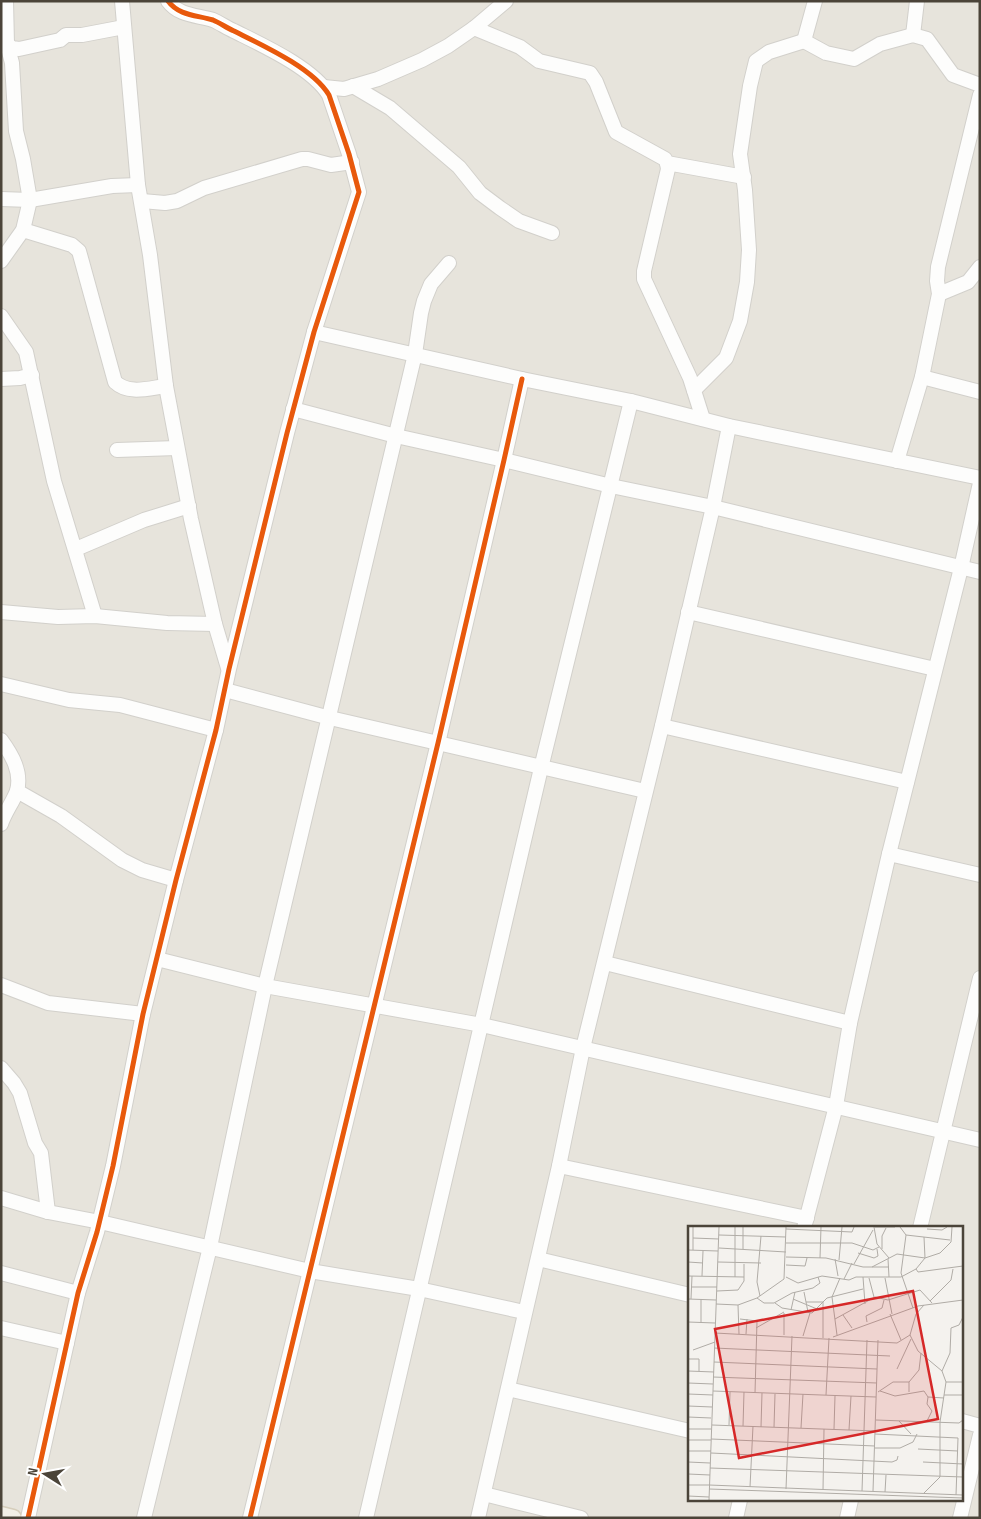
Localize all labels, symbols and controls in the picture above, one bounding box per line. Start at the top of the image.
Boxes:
inset map [688,1226,964,1502]
north arrow [20,1449,70,1499]
text: N [24,1466,42,1477]

